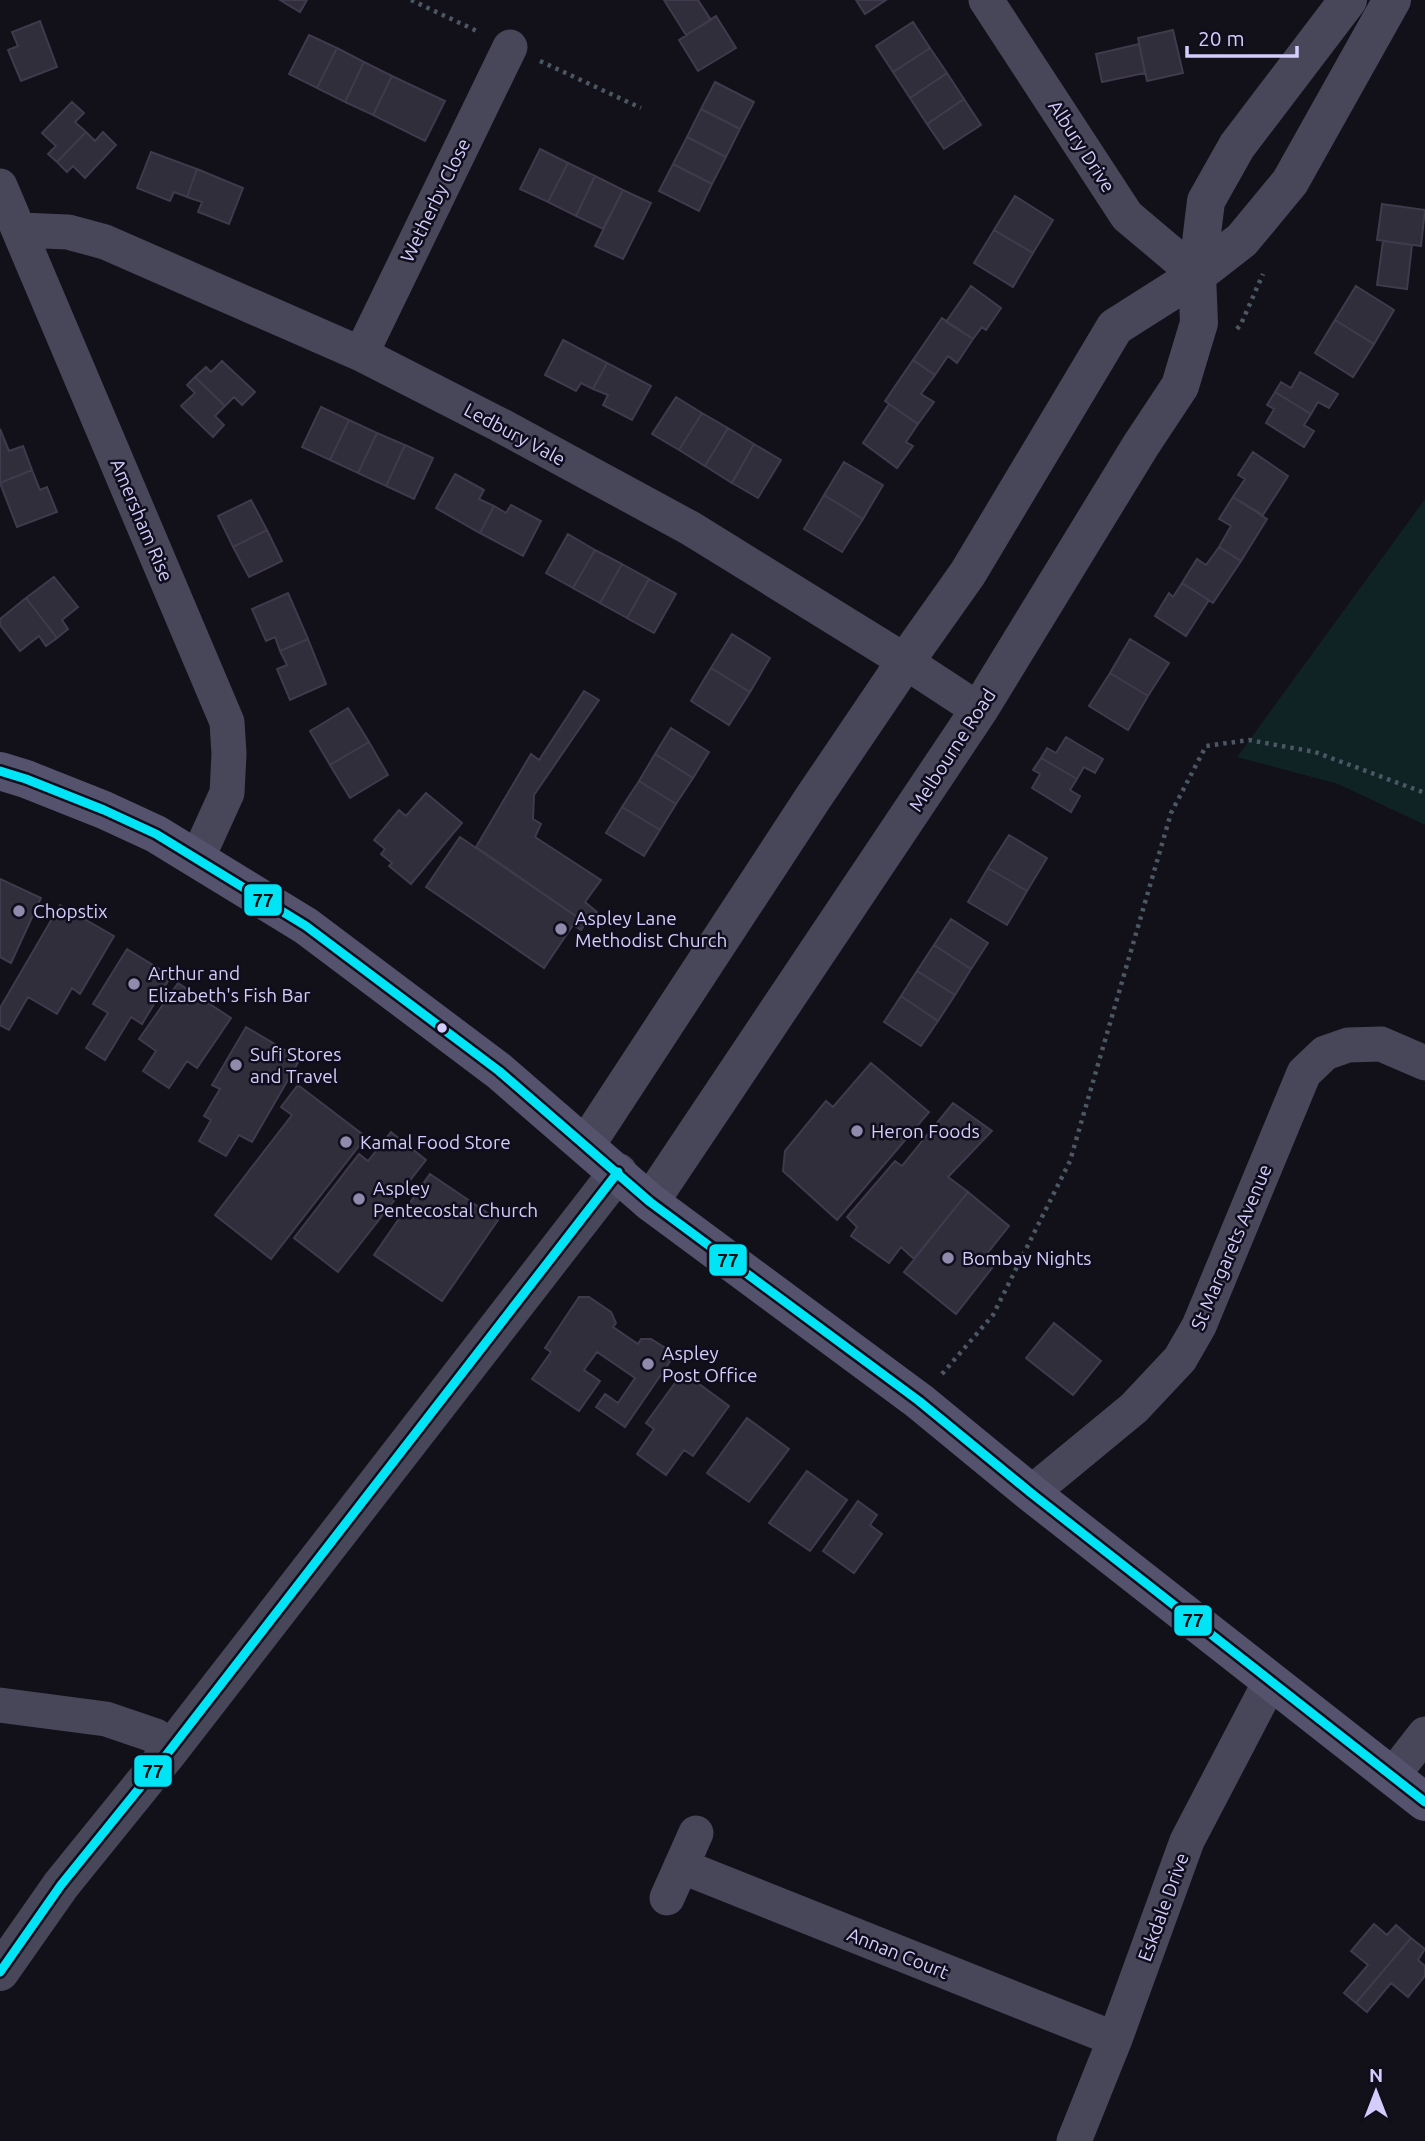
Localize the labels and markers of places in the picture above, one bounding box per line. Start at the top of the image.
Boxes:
place label: Chopstix [33,900,108,922]
marker: Chopstix [11,903,27,919]
place label: Aspley Lane Methodist Church [575,907,727,951]
marker: Aspley Lane Methodist Church [553,921,569,937]
place label: Arthur and Elizabeth's Fish Bar [148,962,310,1006]
marker: Arthur and Elizabeth's Fish Bar [126,976,142,992]
unlabelled marker [435,1021,449,1035]
place label: Sufi Stores and Travel [250,1043,341,1087]
marker: Sufi Stores and Travel [228,1057,244,1073]
place label: Heron Foods [871,1120,980,1142]
marker: Heron Foods [849,1123,865,1139]
place label: Kamal Food Store [360,1131,511,1153]
marker: Kamal Food Store [338,1134,354,1150]
place label: Aspley Pentecostal Church [373,1177,538,1221]
marker: Aspley Pentecostal Church [351,1191,367,1207]
place label: Bombay Nights [962,1247,1092,1269]
marker: Bombay Nights [940,1250,956,1266]
place label: Aspley Post Office [662,1342,757,1386]
marker: Aspley Post Office [640,1356,656,1372]

